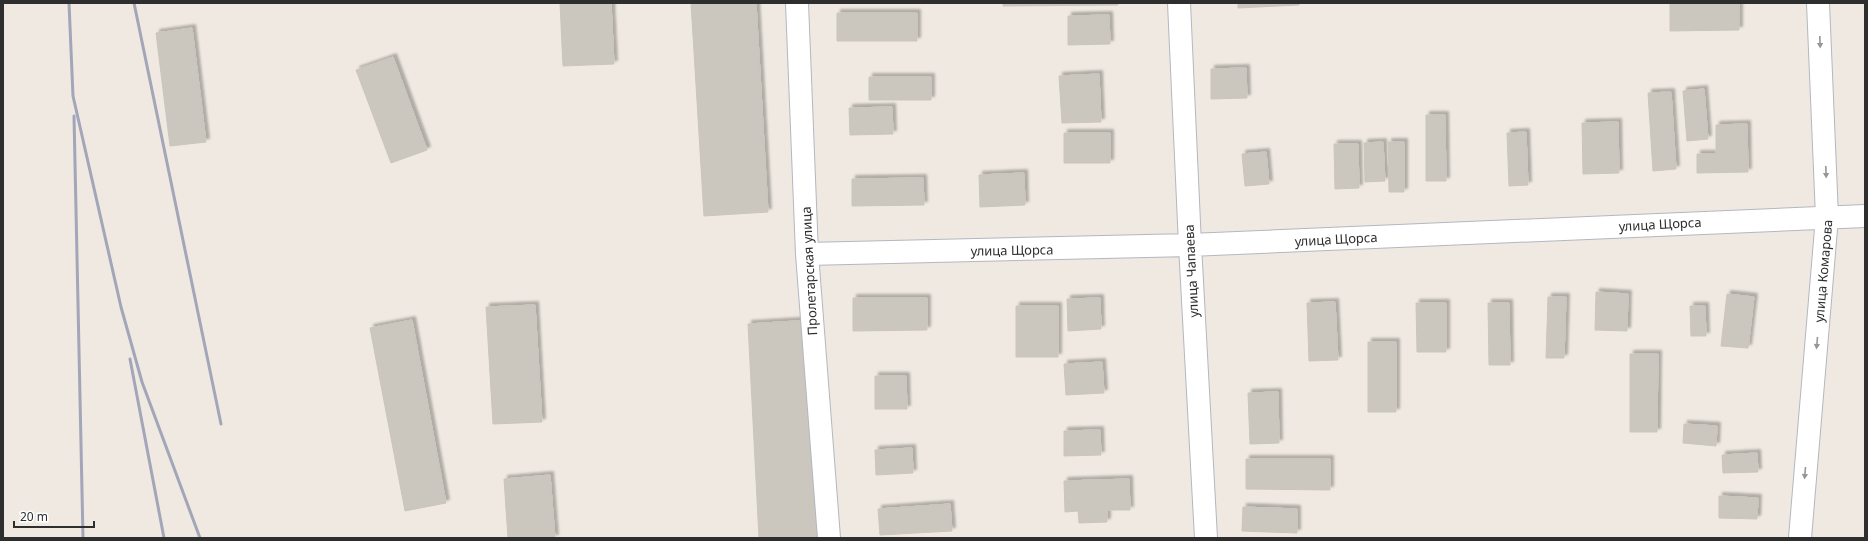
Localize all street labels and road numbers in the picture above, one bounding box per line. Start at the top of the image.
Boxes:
street label: Пролетарская улица [797,206,821,336]
street label: улица Щорса [1618,213,1702,235]
street label: улица Комарова [1810,219,1836,323]
street label: улица Чапаева [1180,224,1202,318]
street label: улица Щорса [1294,228,1378,250]
street label: улица Щорса [970,240,1054,260]

